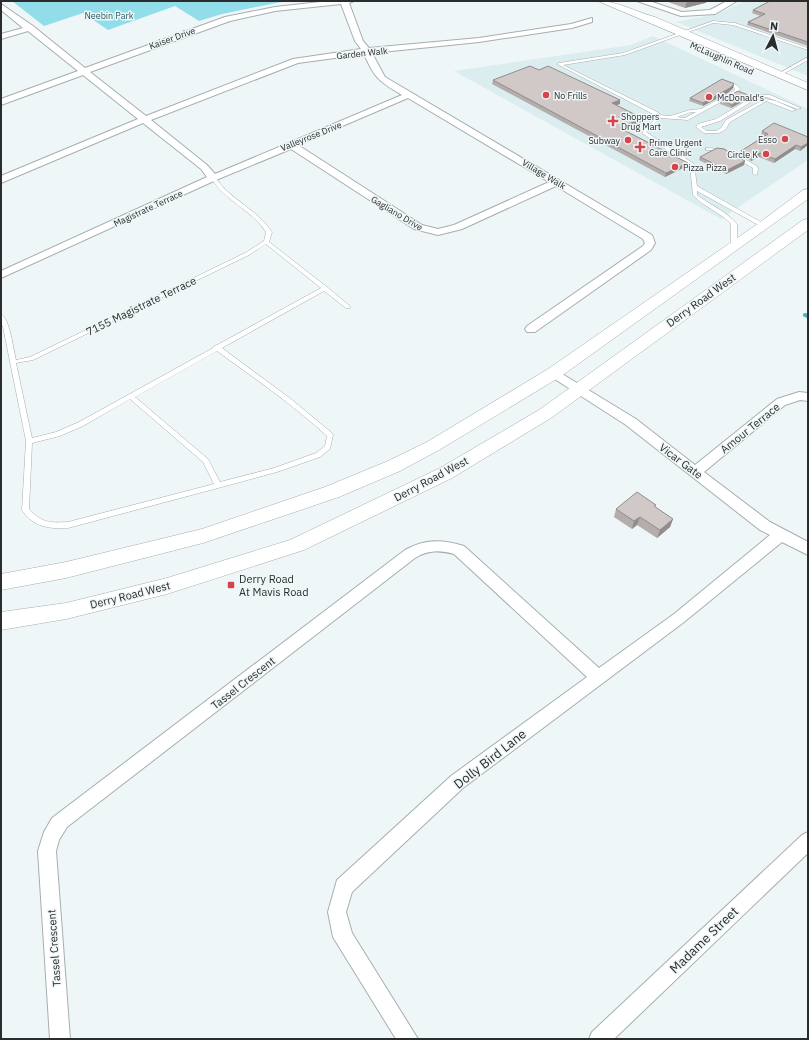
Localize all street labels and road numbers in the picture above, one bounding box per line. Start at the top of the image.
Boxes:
street label: Kaiser Drive [147,25,197,51]
street label: McLaughlin Road [688,39,756,77]
street label: Garden Walk [336,45,389,61]
street label: Valleyrose Drive [279,119,343,153]
street label: Village Walk [520,157,568,191]
street label: Magistrate Terrace [112,187,184,229]
street label: Gagliano Drive [369,193,425,233]
street label: Derry Road West [664,270,739,330]
street label: 7155 Magistrate Terrace [84,273,198,339]
street label: Amour Terrace [717,400,783,456]
street label: Vicar Gate [656,440,706,482]
street label: Derry Road West [391,453,471,505]
street label: Derry Road West [88,578,172,612]
street label: Tassel Crescent [208,654,278,712]
street label: Dolly Bird Lane [450,725,530,793]
street label: Madame Street [666,903,742,977]
street label: Tassel Crescent [44,909,64,987]

